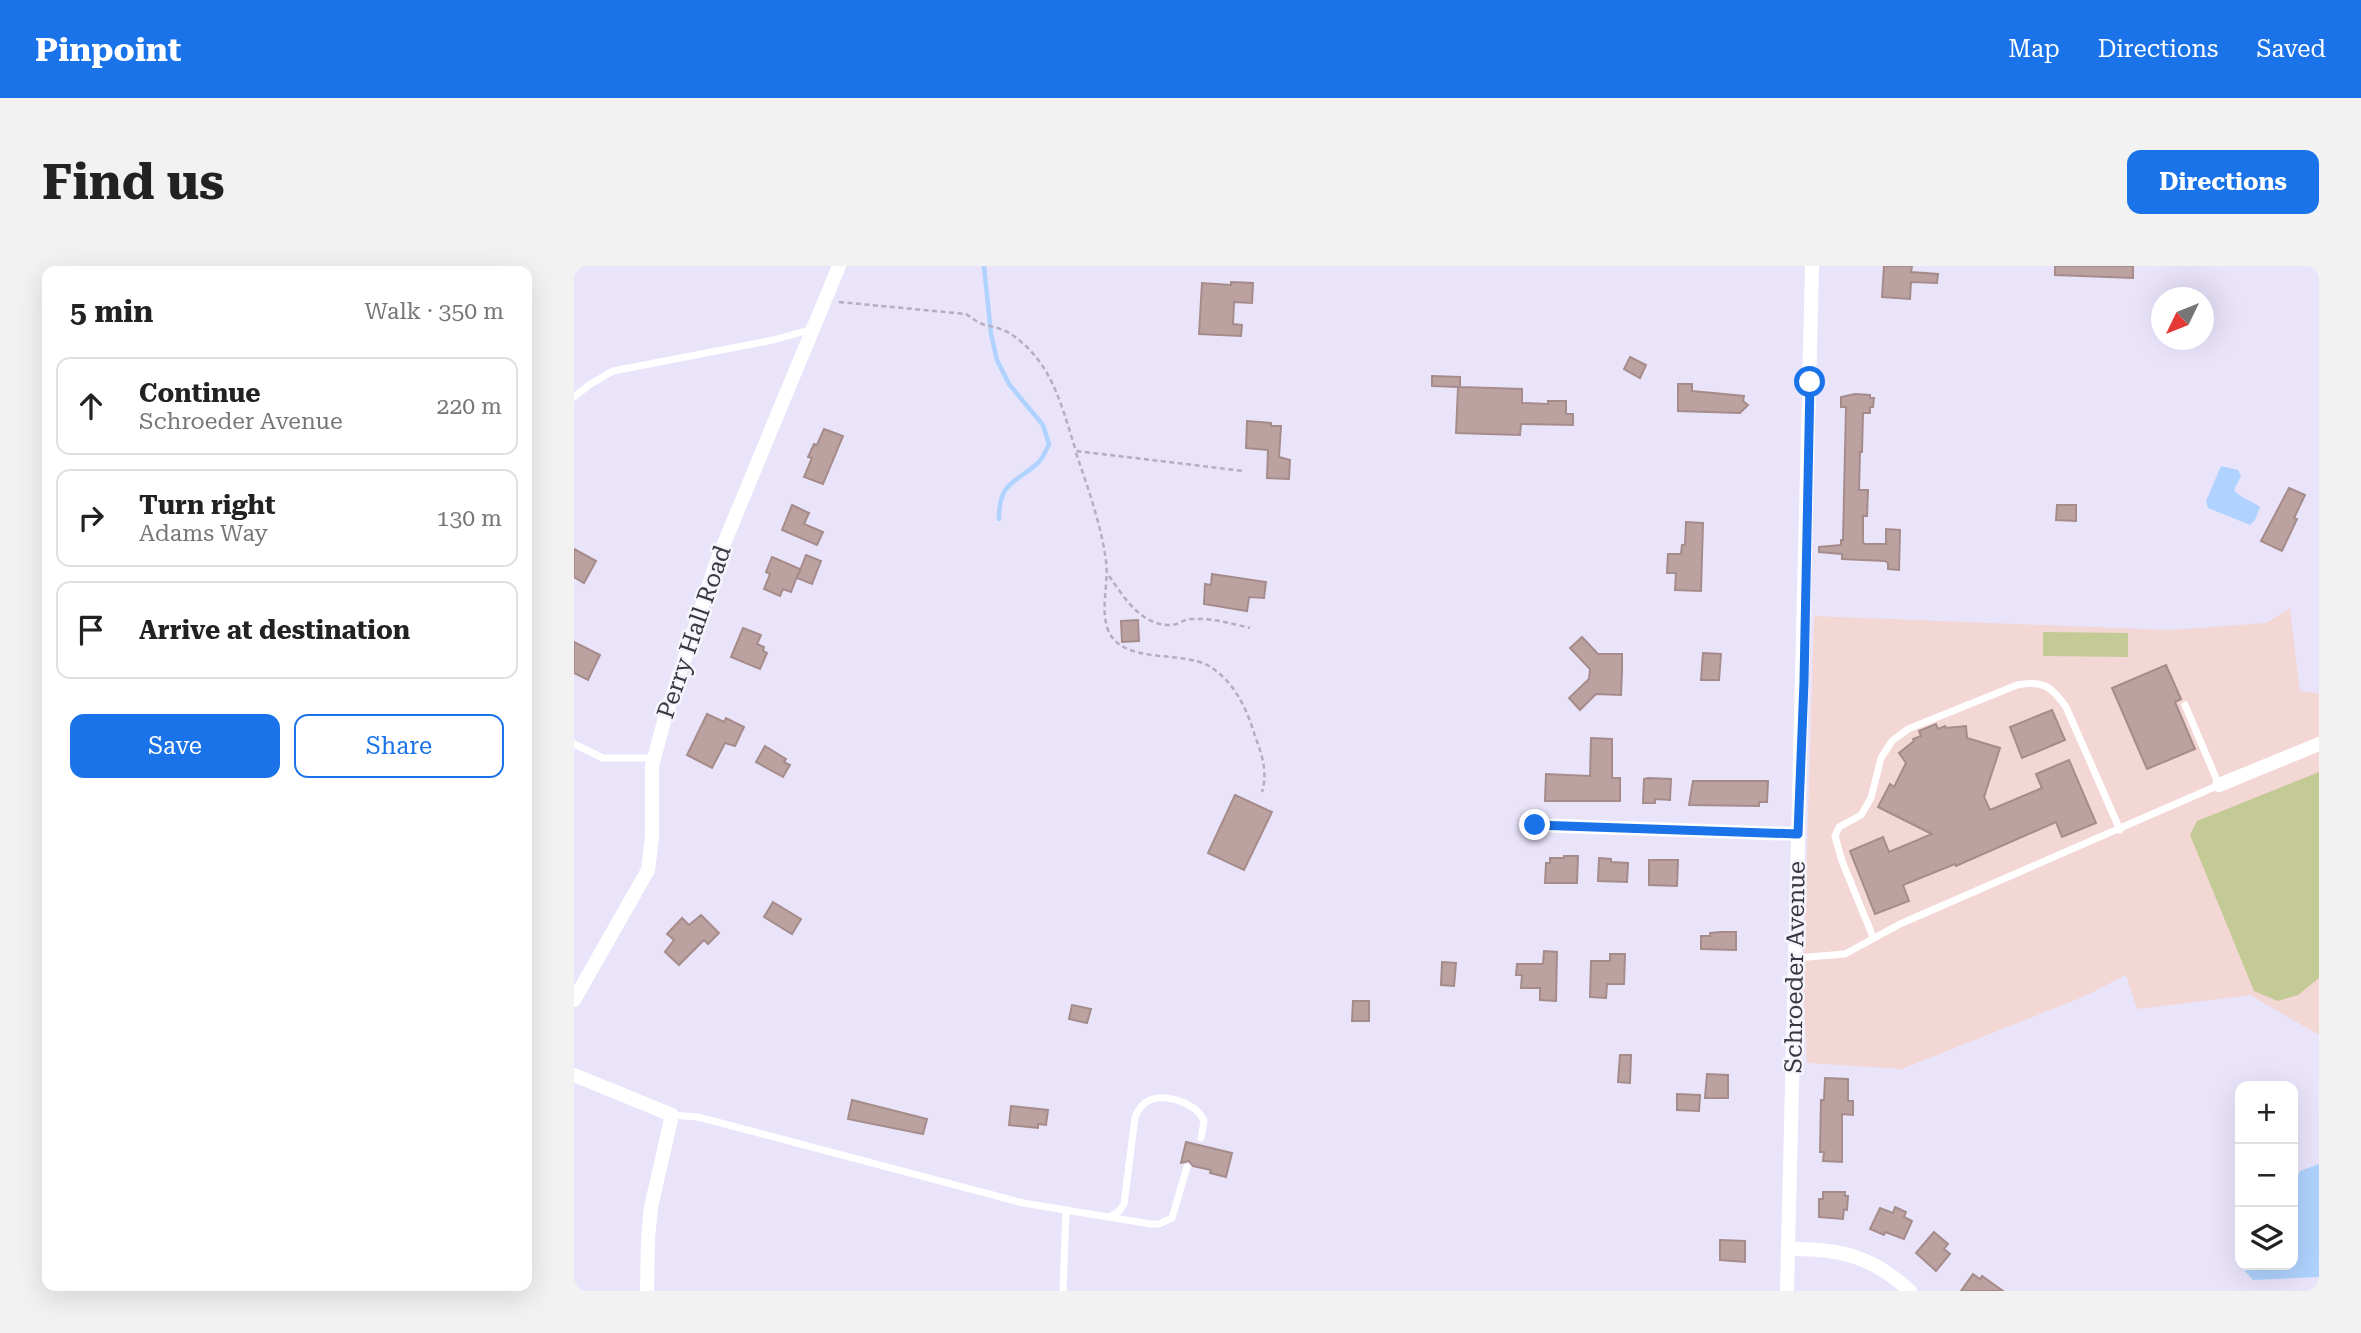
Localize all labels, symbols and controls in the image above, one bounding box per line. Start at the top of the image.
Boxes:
text: Pinpoint [35,30,181,69]
text: Map [2008,35,2060,63]
text: Directions [2098,35,2218,63]
text: Saved [2256,35,2326,63]
button: Directions [2127,150,2319,214]
text: Find us [42,154,225,211]
north arrow [2151,287,2214,350]
text: 5 min [70,294,153,329]
text: Walk · 350 m [365,298,504,325]
route start [1794,366,1825,397]
text: Continue [139,378,261,408]
icon: ahead [72,387,110,425]
text: 220 m [437,393,502,420]
text: Schroeder Avenue [139,408,343,435]
text: Turn right [139,490,275,520]
icon: right [72,499,110,537]
text: 130 m [437,505,502,532]
text: Adams Way [139,520,268,547]
street label: Perry Hall Road [651,542,737,722]
icon: arrive [72,611,110,649]
text: Arrive at destination [139,615,410,645]
button: Save [70,714,280,778]
button: Share [294,714,504,778]
route end [1519,809,1550,840]
street label: Schroeder Avenue [1779,861,1811,1073]
map controls [2235,1081,2298,1270]
button: + [2235,1081,2298,1144]
button: − [2235,1144,2298,1207]
button: layers [2235,1207,2298,1270]

